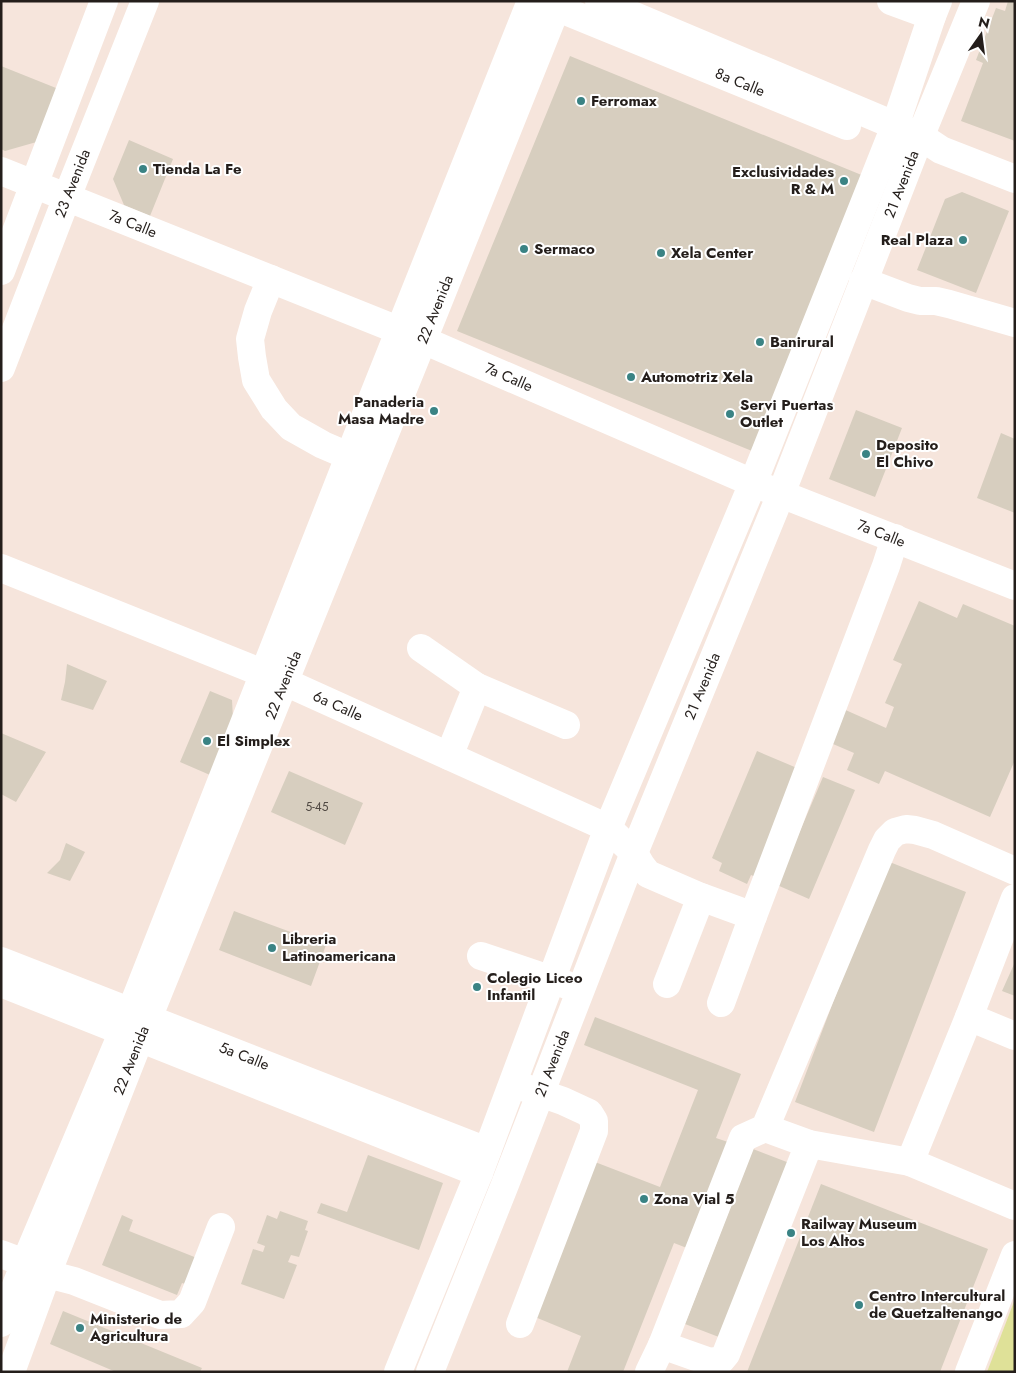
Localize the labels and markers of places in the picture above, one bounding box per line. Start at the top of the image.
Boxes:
place label: Ferromax [591,90,657,112]
marker: Ferromax [575,95,587,107]
place label: Tienda La Fe [153,158,242,180]
place label: Exclusividades R & M [732,161,834,200]
marker: Tienda La Fe [137,163,149,175]
marker: Exclusividades R & M [838,175,850,187]
place label: Real Plaza [881,229,953,251]
marker: Real Plaza [957,234,969,246]
place label: Sermaco [534,238,595,260]
place label: Xela Center [671,242,754,264]
marker: Sermaco [518,243,530,255]
marker: Xela Center [655,247,667,259]
place label: Banirural [770,331,834,353]
marker: Banirural [754,336,766,348]
place label: Automotriz Xela [640,366,753,388]
marker: Automotriz Xela [625,371,637,383]
place label: Panaderia Masa Madre [338,391,424,430]
place label: Servi Puertas Outlet [740,394,833,433]
marker: Panaderia Masa Madre [428,405,440,417]
marker: Servi Puertas Outlet [724,408,736,420]
place label: Deposito El Chivo [876,434,938,473]
marker: Deposito El Chivo [860,448,872,460]
place label: El Simplex [217,730,290,752]
marker: El Simplex [201,735,213,747]
place label: Libreria Latinoamericana [282,928,396,967]
marker: Libreria Latinoamericana [266,942,278,954]
place label: Colegio Liceo Infantil [487,967,583,1006]
marker: Colegio Liceo Infantil [471,981,483,993]
place label: Zona Vial 5 [654,1188,735,1210]
marker: Zona Vial 5 [638,1193,650,1205]
place label: Railway Museum Los Altos [801,1213,917,1252]
marker: Railway Museum Los Altos [785,1227,797,1239]
place label: Centro Intercultural de Quetzaltenango [869,1285,1005,1324]
marker: Centro Intercultural de Quetzaltenango [853,1299,865,1311]
place label: Ministerio de Agricultura [89,1308,182,1347]
marker: Ministerio de Agricultura [74,1322,86,1334]

